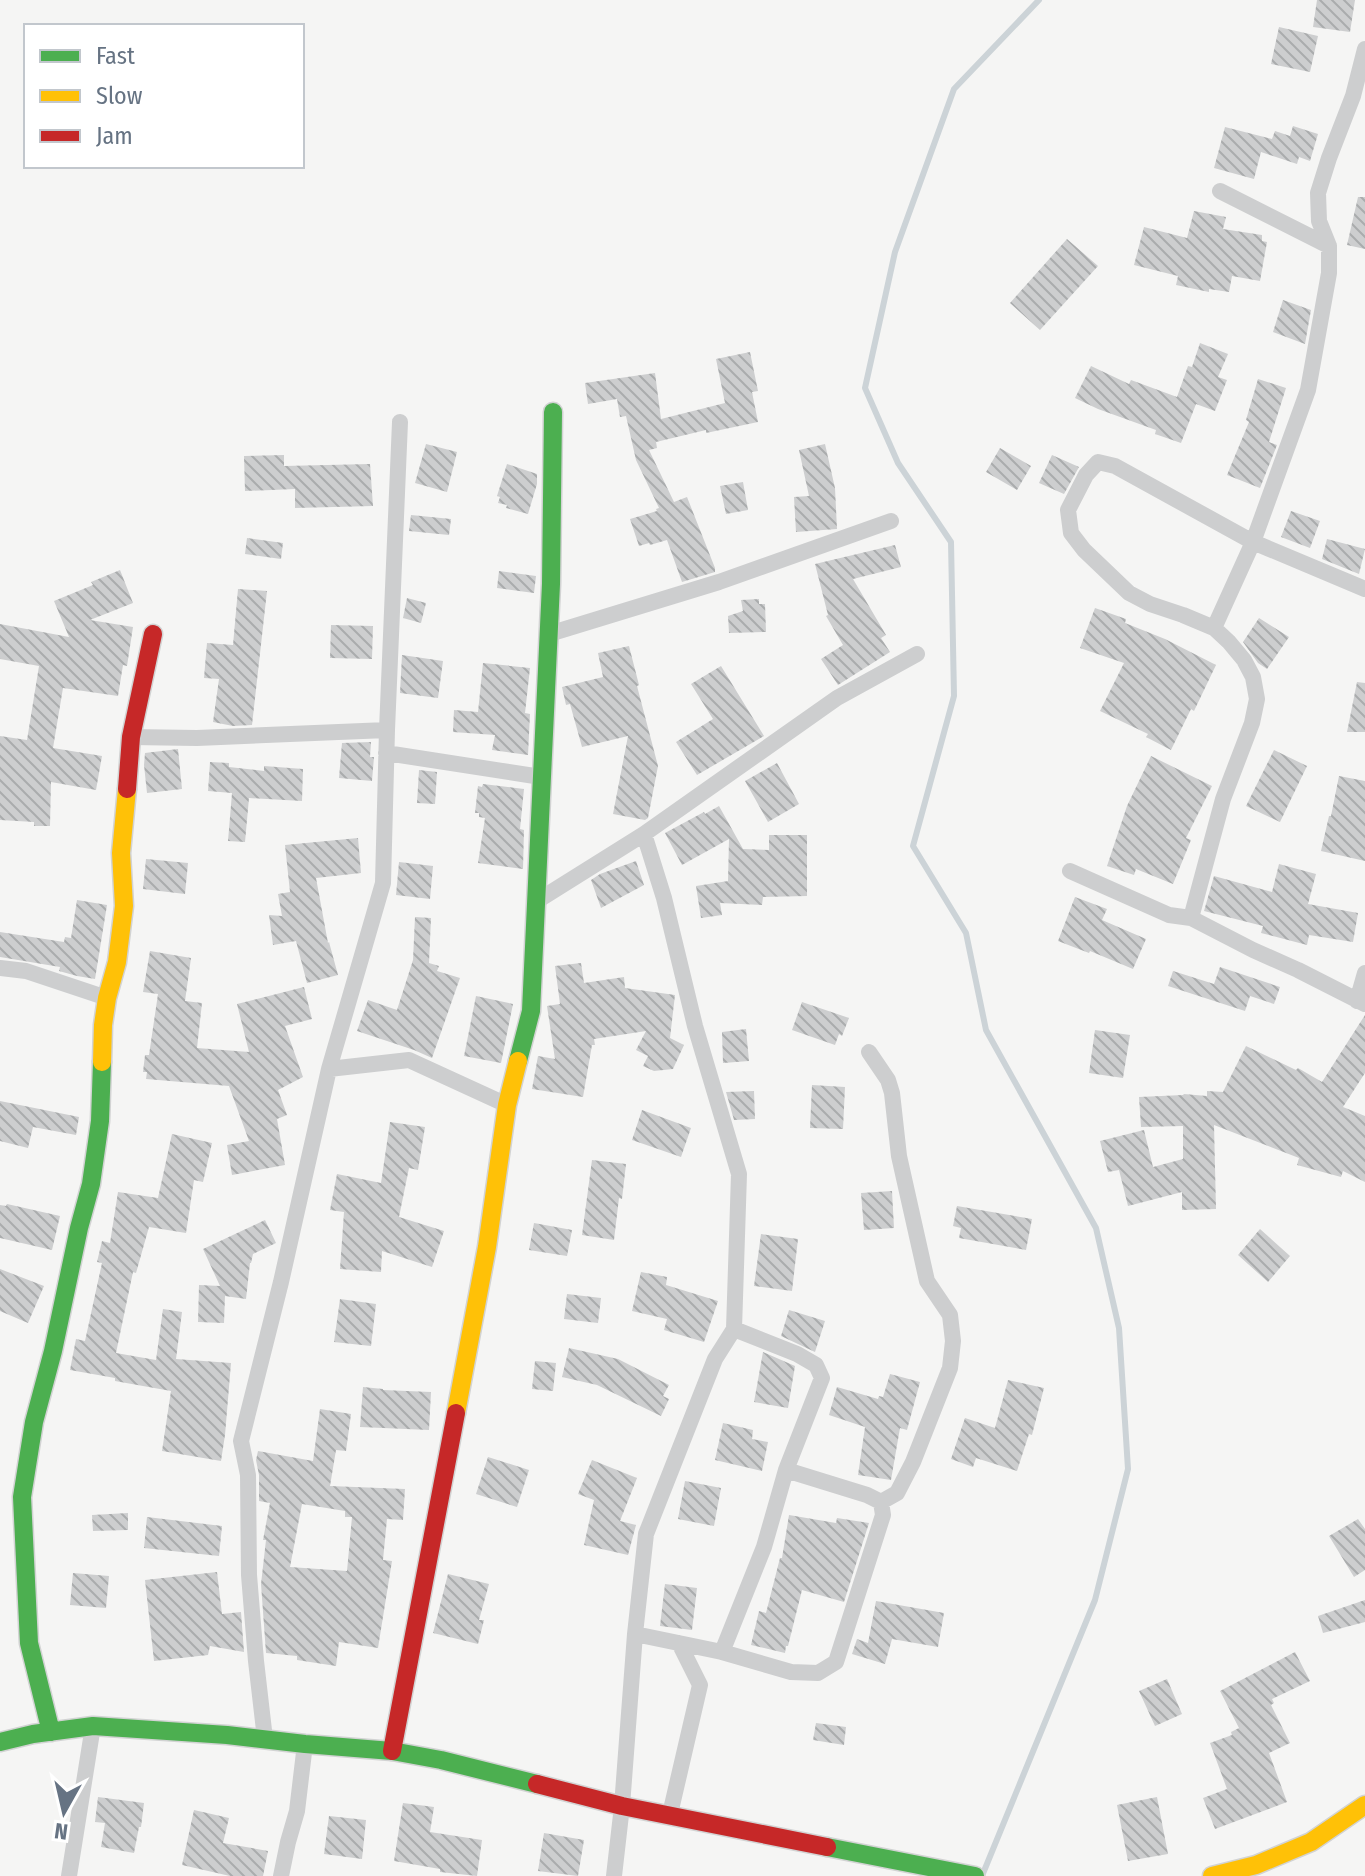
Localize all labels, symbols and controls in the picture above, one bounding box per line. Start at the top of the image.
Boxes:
legend [24,24,304,168]
text: Fast [96,42,135,70]
text: Slow [96,82,143,110]
text: Jam [96,122,133,150]
north arrow [24,1772,104,1852]
text: N [53,1817,70,1846]

